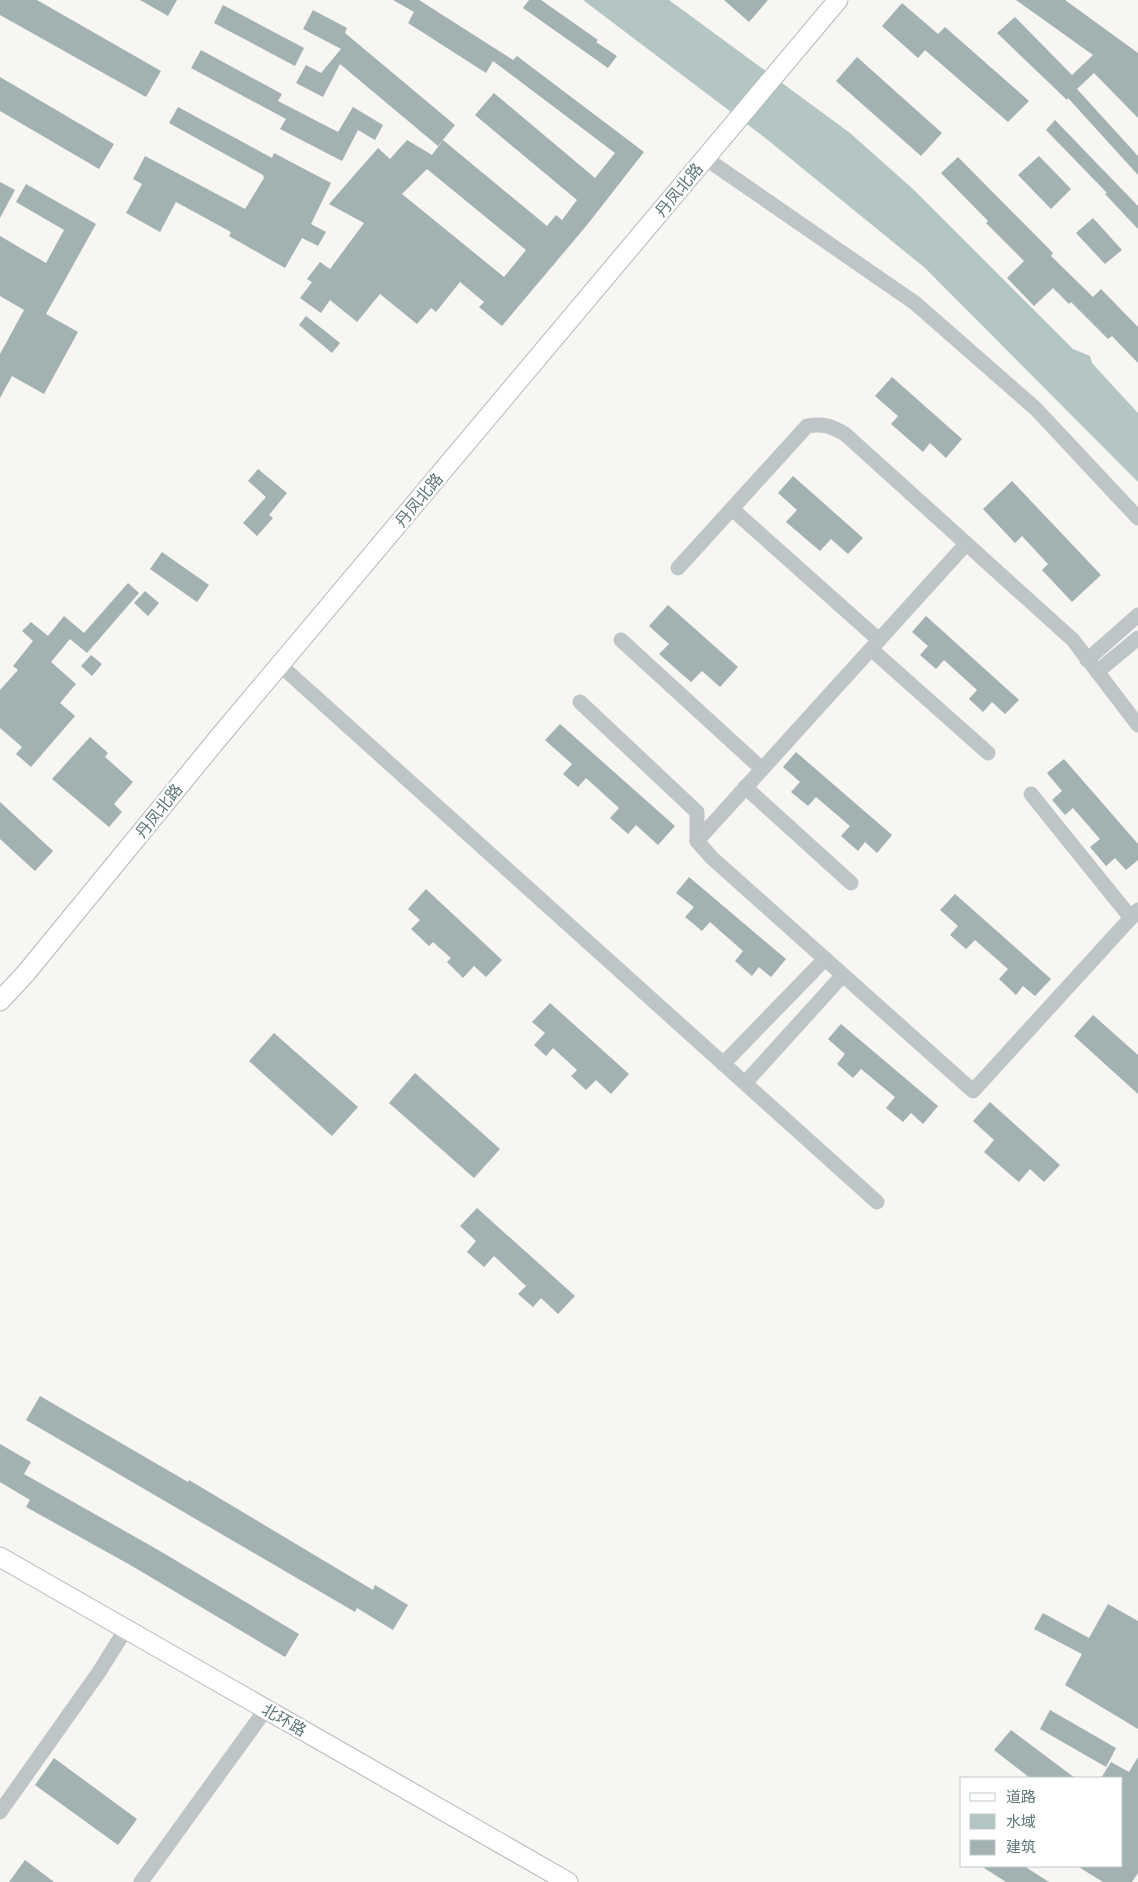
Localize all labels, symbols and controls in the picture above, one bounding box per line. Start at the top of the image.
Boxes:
street label: 丹凤北路 [650,158,708,222]
street label: 丹凤北路 [390,468,448,532]
street label: 丹凤北路 [130,779,188,843]
street label: 北环路 [257,1698,311,1742]
legend [960,1777,1123,1867]
text: 道路 [1006,1786,1036,1807]
text: 水域 [1006,1811,1036,1832]
text: 建筑 [1006,1836,1036,1857]

